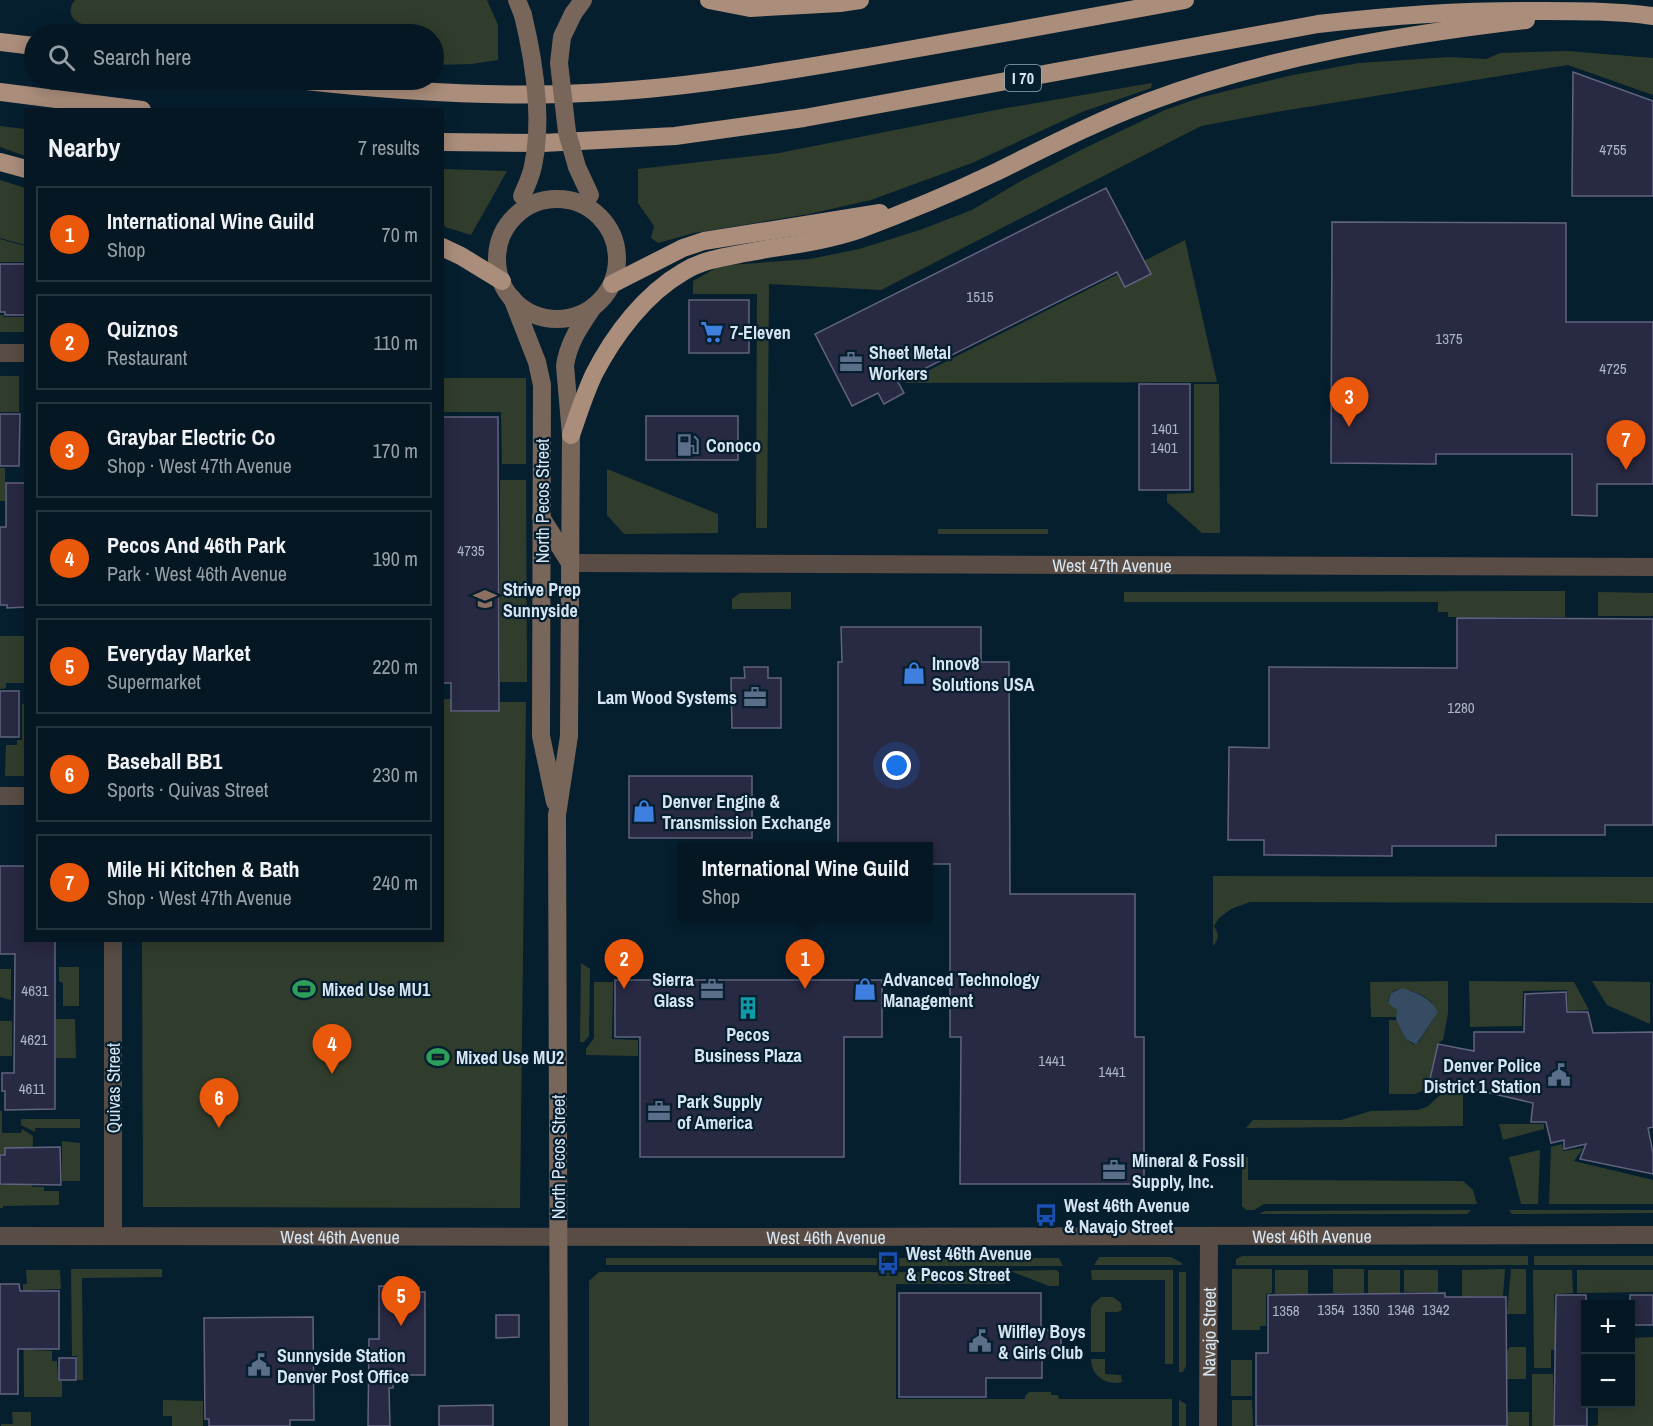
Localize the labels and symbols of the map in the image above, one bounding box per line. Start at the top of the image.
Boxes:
road number: I 70 [1005,65,1041,91]
house number: 4755 [1599,139,1627,160]
house number: 1515 [966,286,994,307]
supermarket icon: 7-Eleven [699,319,725,345]
place label: 7-Eleven [730,320,791,345]
house number: 1375 [1435,328,1463,349]
place label: Sheet Metal Workers [869,340,951,386]
office icon: Sheet Metal Workers [838,349,864,375]
house number: 4725 [1599,358,1627,379]
pin: 3 [1330,378,1368,427]
house number: 1401 [1151,418,1179,439]
pin: 7 [1606,420,1646,470]
fuel station icon: Conoco [675,432,701,458]
place label: Conoco [706,433,761,458]
house number: 1401 [1150,437,1178,458]
street label: North Pecos Street [530,439,555,563]
house number: 4735 [457,540,485,561]
street label: West 47th Avenue [1052,552,1172,578]
place label: Strive Prep Sunnyside [503,577,581,623]
school or university icon: Strive Prep Sunnyside [472,586,498,612]
place label: Innov8 Solutions USA [932,651,1035,697]
shop icon: Innov8 Solutions USA [901,660,927,686]
office icon: Lam Wood Systems [742,684,768,710]
place label: Lam Wood Systems [597,685,737,710]
house number: 1280 [1447,697,1475,718]
your location [882,751,911,780]
place label: Denver Engine & Transmission Exchange [662,789,831,835]
shop icon: Denver Engine & Transmission Exchange [631,798,657,824]
pin: 2 [604,940,644,989]
pin: 1 [786,940,824,989]
place label: Sierra Glass [652,967,695,1013]
place label: Advanced Technology Management [883,967,1040,1013]
sports icon: Mixed Use MU1 [291,976,317,1002]
office icon: Sierra Glass [699,976,725,1002]
shop icon: Advanced Technology Management [852,976,878,1002]
place label: Mixed Use MU1 [322,977,431,1002]
house number: 4631 [21,980,49,1001]
building icon: Pecos Business Plaza [735,995,761,1021]
place label: Pecos Business Plaza [694,1022,803,1068]
pin: 4 [312,1024,352,1074]
house number: 4621 [20,1029,48,1050]
street label: Quivas Street [101,1043,126,1133]
sports icon: Mixed Use MU2 [425,1044,451,1070]
place label: Mixed Use MU2 [456,1045,564,1070]
house number: 1441 [1038,1050,1066,1071]
place label: Denver Police District 1 Station [1424,1053,1541,1099]
house number: 1441 [1098,1061,1126,1082]
public building icon: Denver Police District 1 Station [1546,1062,1572,1088]
house number: 4611 [19,1078,45,1099]
pin: 6 [200,1078,238,1128]
place label: Park Supply of America [677,1089,763,1135]
street label: North Pecos Street [546,1095,571,1219]
office icon: Park Supply of America [646,1098,672,1124]
place label: Mineral & Fossil Supply, Inc. [1132,1148,1244,1194]
office icon: Mineral & Fossil Supply, Inc. [1101,1157,1127,1183]
place label: West 46th Avenue & Navajo Street [1064,1193,1190,1239]
bus stop icon: West 46th Avenue & Navajo Street [1033,1202,1059,1228]
street label: West 46th Avenue [1252,1223,1372,1248]
street label: West 46th Avenue [280,1224,400,1249]
street label: West 46th Avenue [766,1224,886,1249]
place label: West 46th Avenue & Pecos Street [906,1241,1032,1287]
bus stop icon: West 46th Avenue & Pecos Street [875,1250,901,1276]
pin: 5 [382,1276,420,1326]
street label: Navajo Street [1196,1287,1221,1377]
house number: 1354 [1317,1299,1345,1320]
house number: 1350 [1352,1299,1380,1320]
house number: 1346 [1387,1299,1415,1320]
house number: 1342 [1422,1299,1450,1320]
house number: 1358 [1272,1300,1300,1321]
place label: Wilfley Boys & Girls Club [998,1319,1086,1365]
public building icon: Wilfley Boys & Girls Club [967,1328,993,1354]
place label: Sunnyside Station Denver Post Office [277,1343,409,1389]
public building icon: Sunnyside Station Denver Post Office [246,1352,272,1378]

